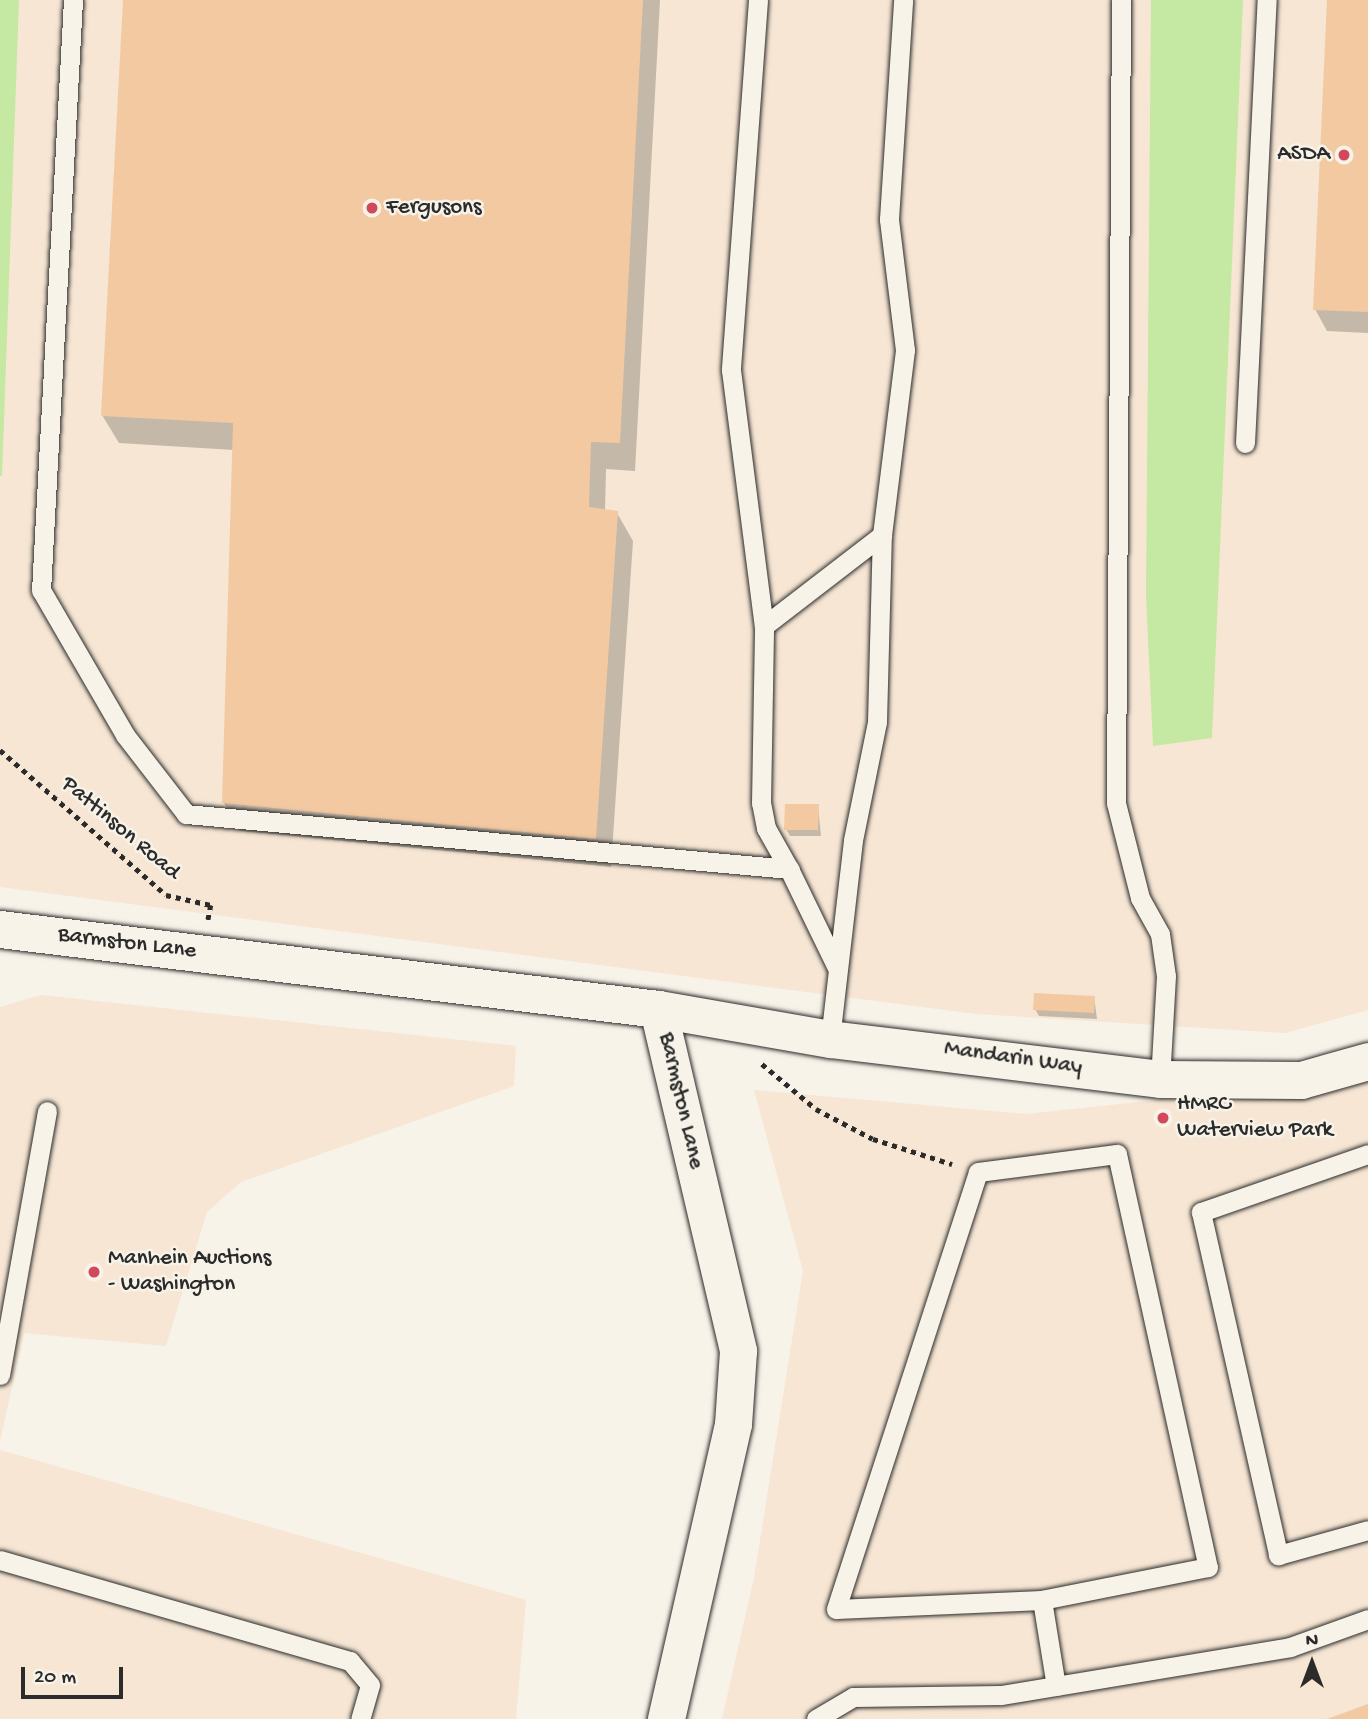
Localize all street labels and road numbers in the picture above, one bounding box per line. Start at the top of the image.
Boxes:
street label: Pattinson Road [55,771,185,887]
street label: Barmston Lane [56,922,198,966]
street label: Barmston Lane [651,1030,709,1172]
street label: Mandarin Way [942,1036,1084,1082]

